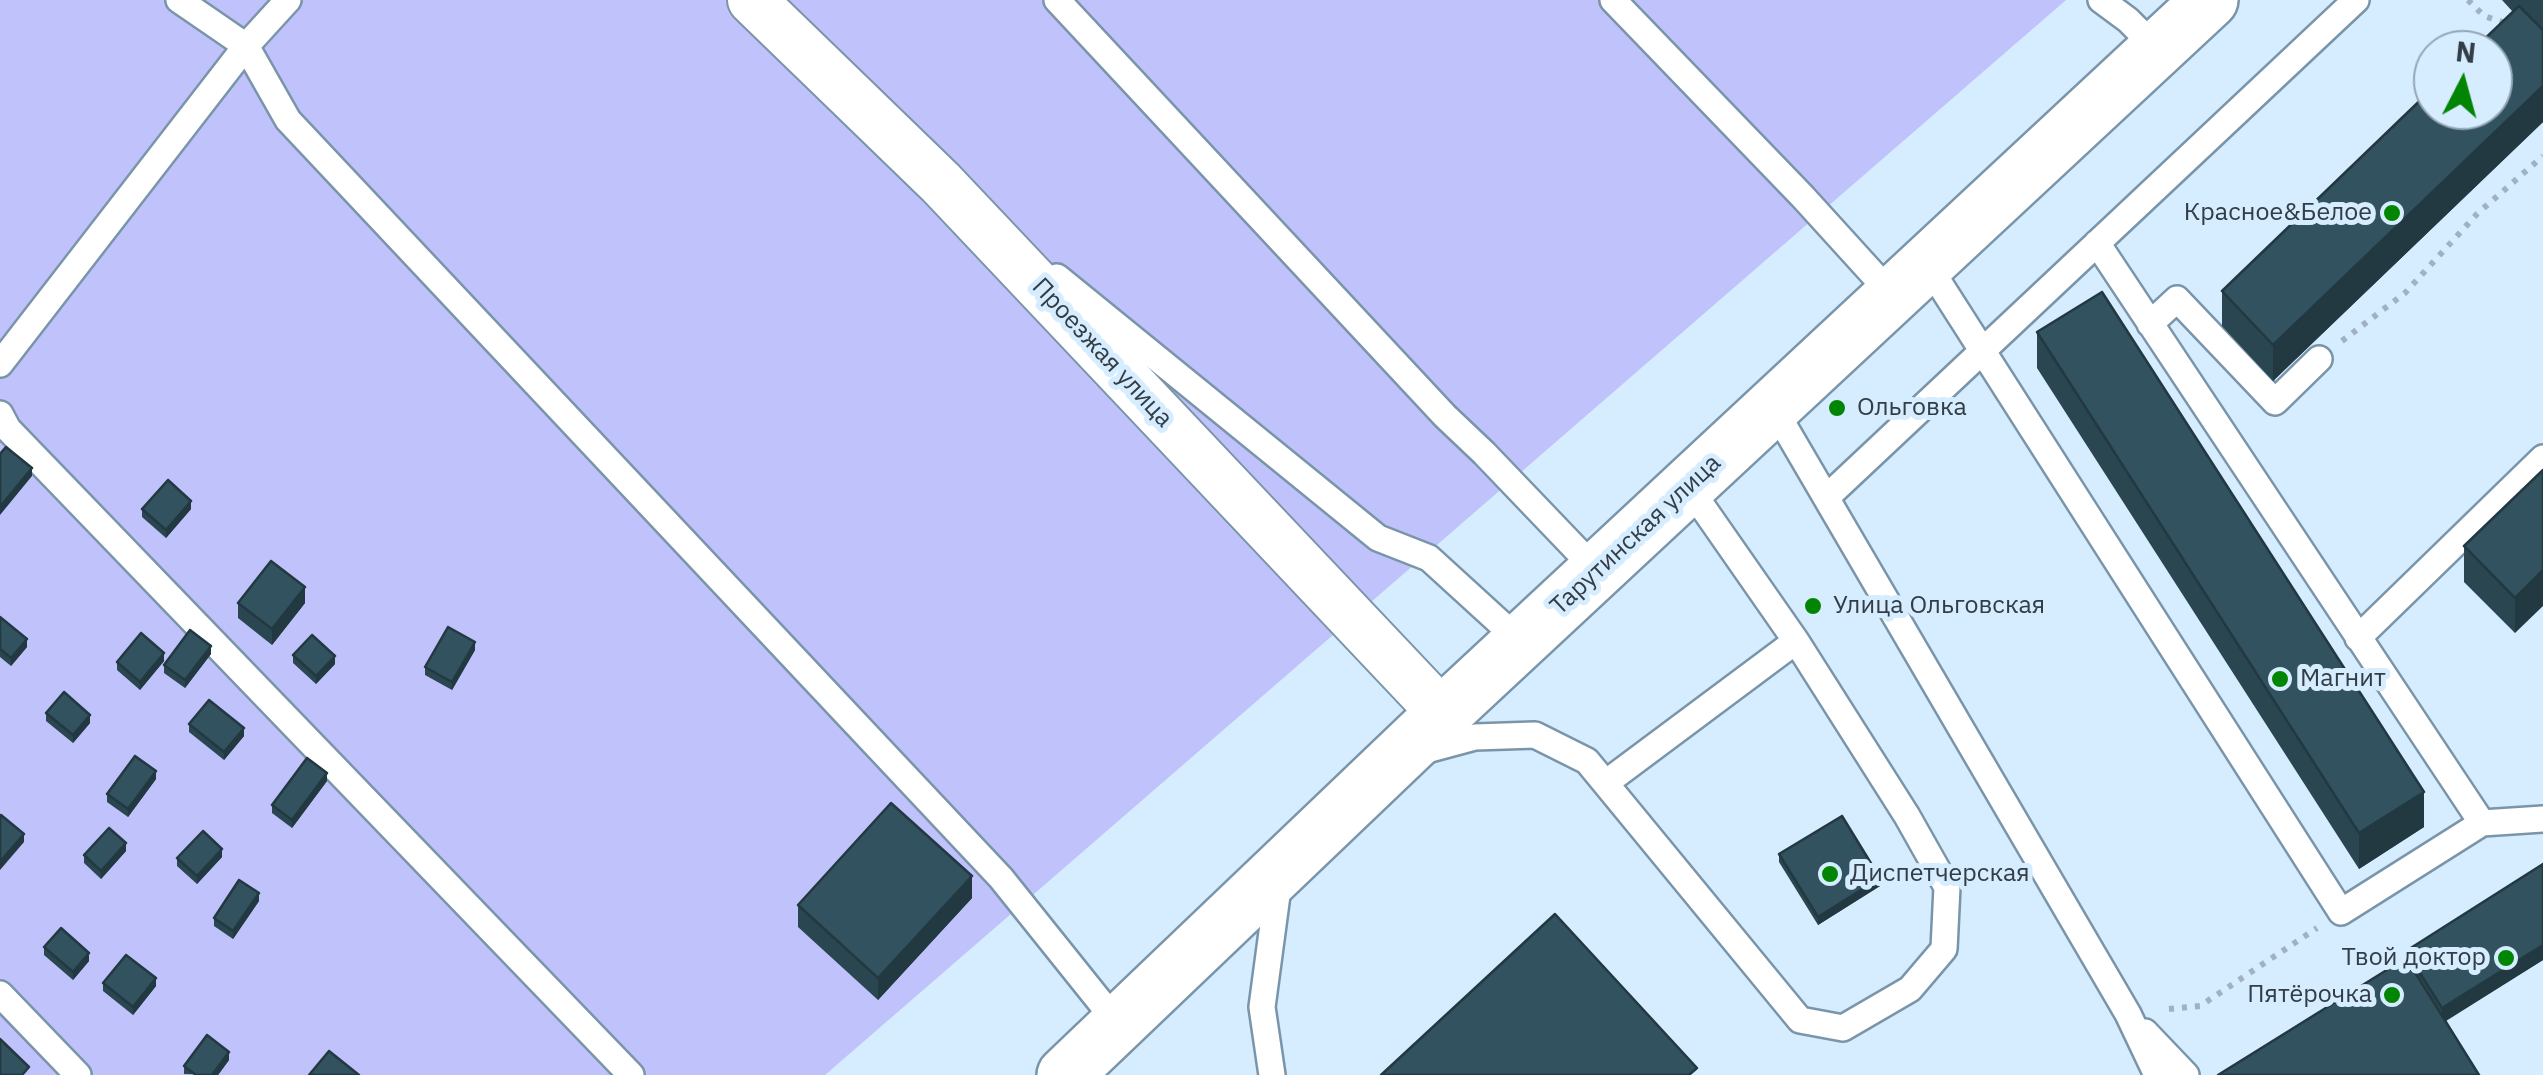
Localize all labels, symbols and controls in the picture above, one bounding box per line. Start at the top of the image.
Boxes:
north arrow [2413,30,2513,130]
text: N [2454,32,2478,71]
place label: Красное&Белое [2184,198,2372,228]
marker: Красное&Белое [2381,202,2403,224]
street label: Проезжая улица [1025,272,1179,434]
place label: Ольговка [1857,393,1967,423]
marker: Ольговка [1826,397,1848,419]
street label: Тарутинская улица [1545,448,1727,622]
place label: Улица Ольговская [1833,591,2045,621]
marker: Улица Ольговская [1802,595,1824,617]
place label: Магнит [2300,664,2386,694]
marker: Магнит [2269,668,2291,690]
place label: Диспетчерская [1850,859,2030,889]
marker: Диспетчерская [1819,863,1841,885]
place label: Твой доктор [2342,943,2486,973]
marker: Твой доктор [2495,947,2517,969]
place label: Пятёрочка [2247,980,2372,1010]
marker: Пятёрочка [2381,984,2403,1006]

